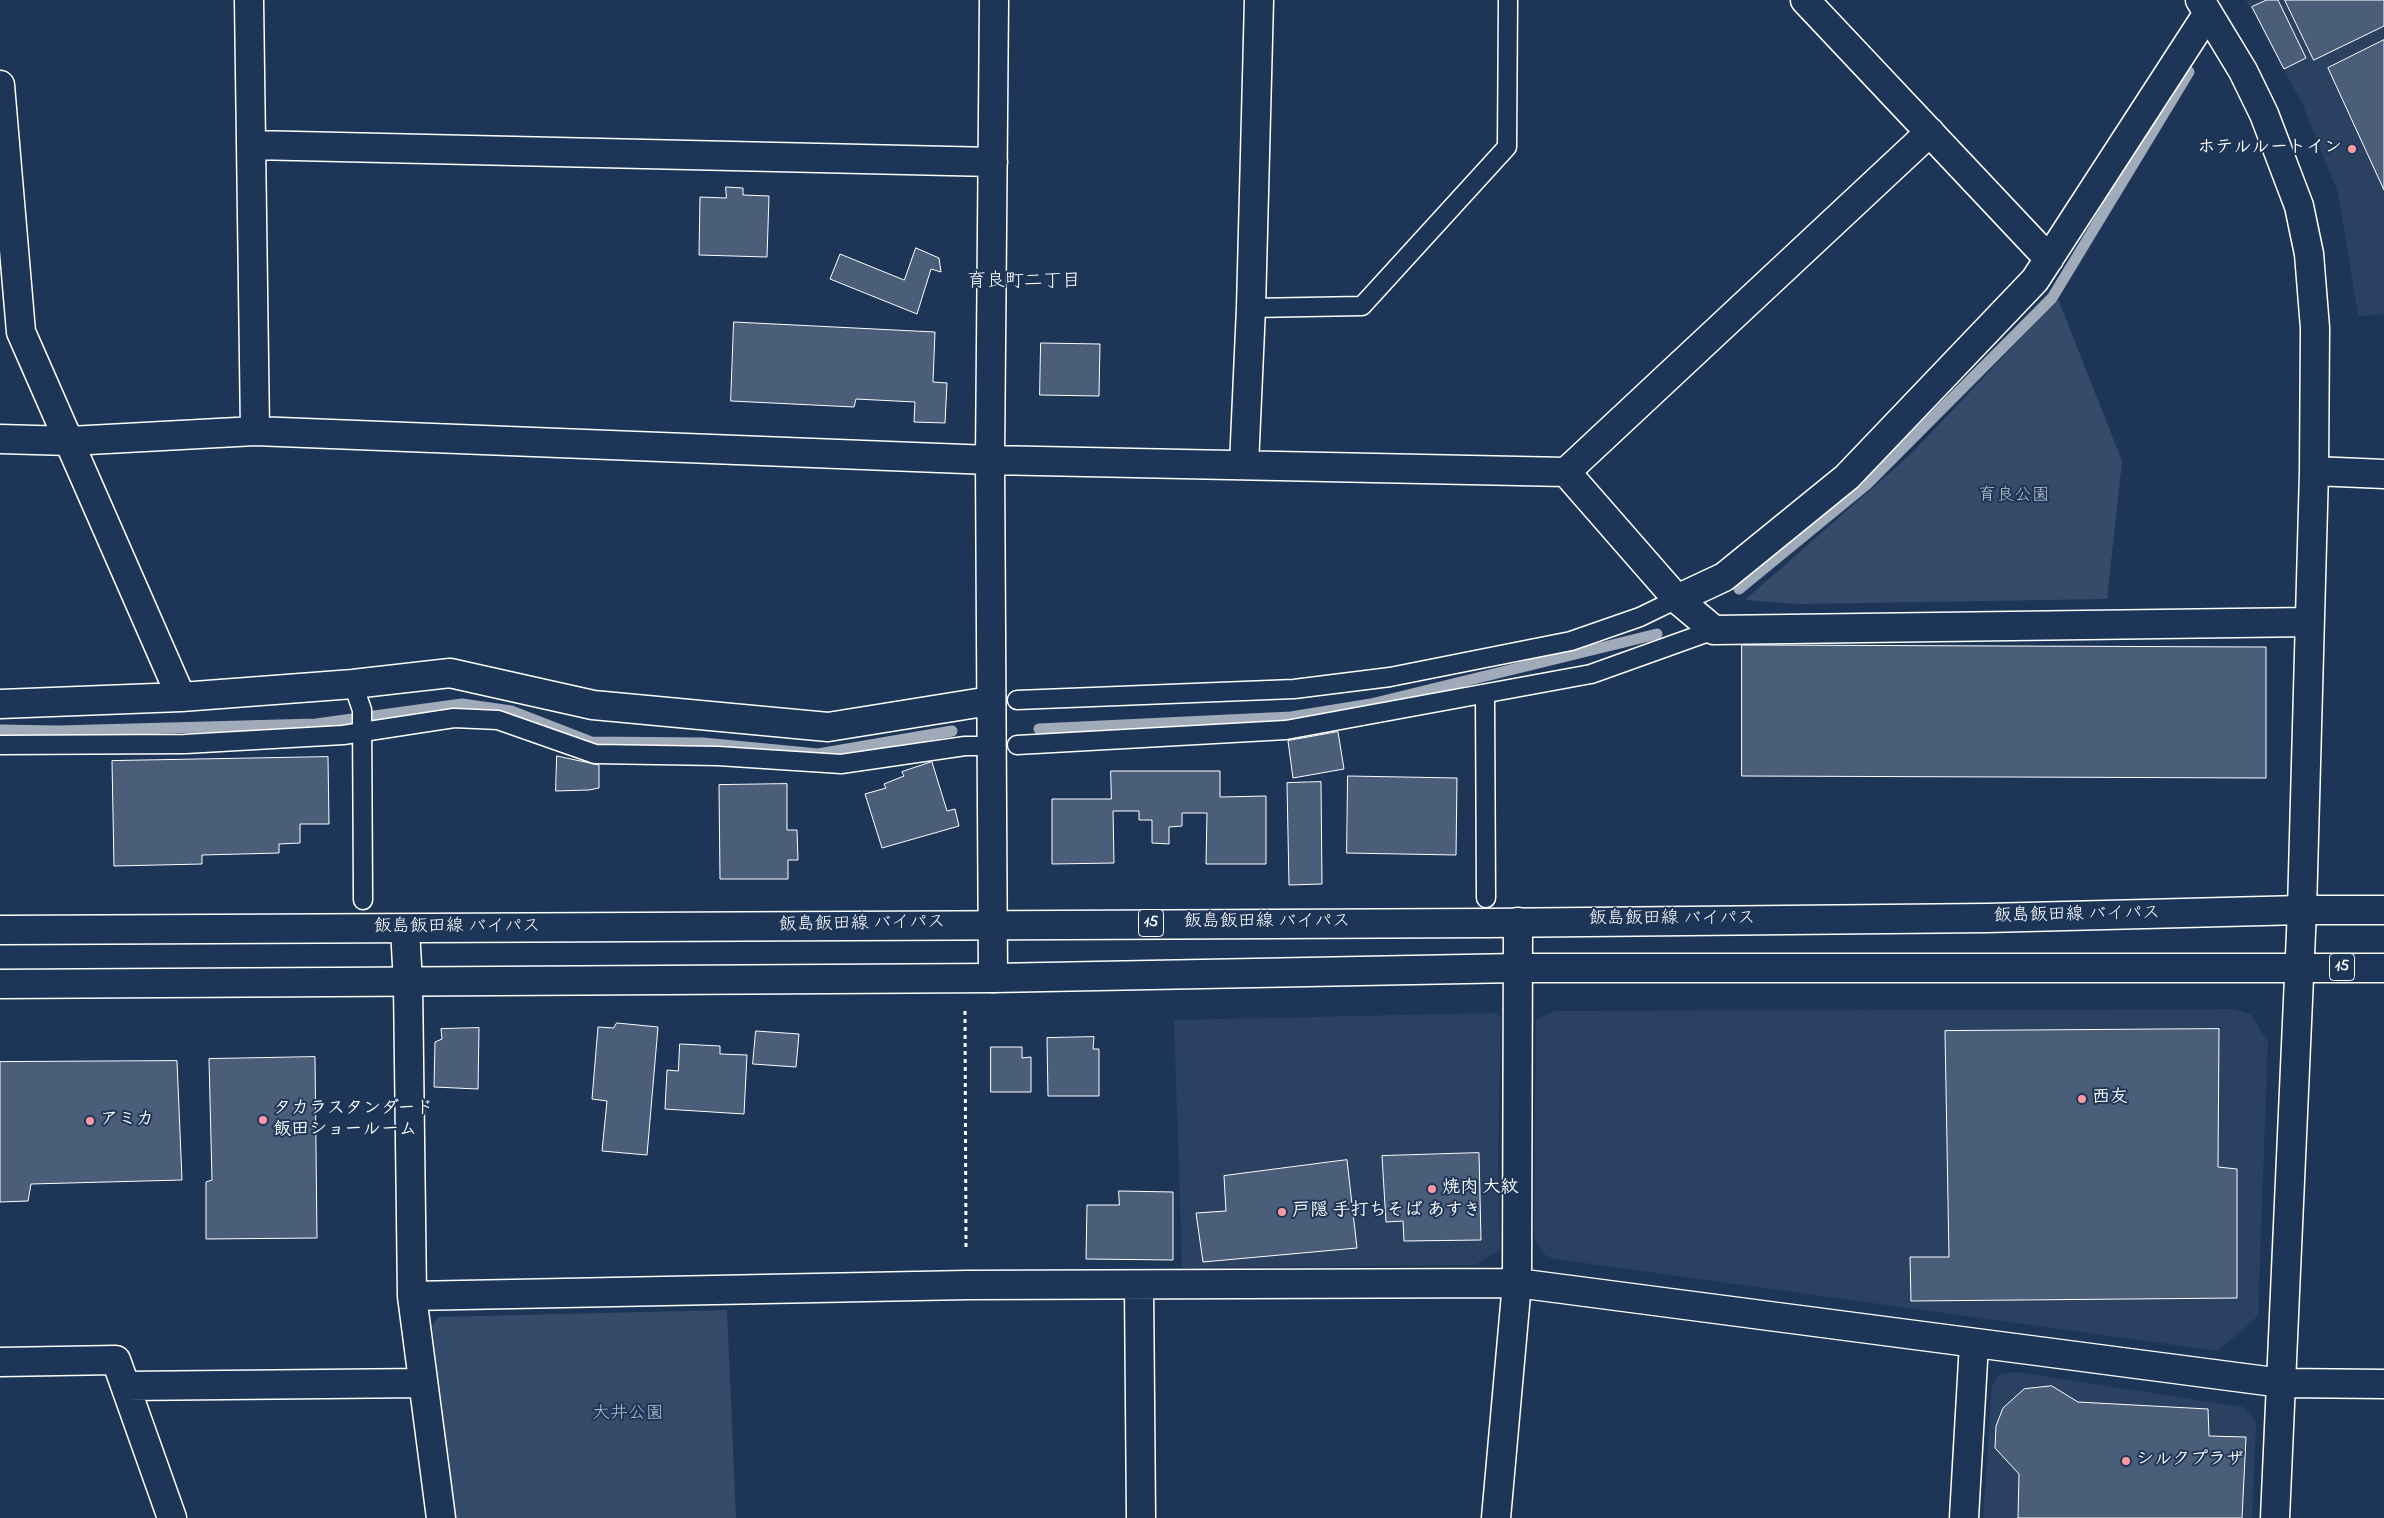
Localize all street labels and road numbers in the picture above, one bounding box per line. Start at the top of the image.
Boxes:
street label: 飯島飯田線 バイパス [1994,904,2160,928]
street label: 飯島飯田線 バイパス [1589,909,1755,931]
road number: 15 [1138,910,1164,936]
street label: 飯島飯田線 バイパス [1184,912,1350,934]
street label: 飯島飯田線 バイパス [779,913,945,937]
street label: 飯島飯田線 バイパス [374,917,540,939]
road number: 15 [2330,954,2354,980]

